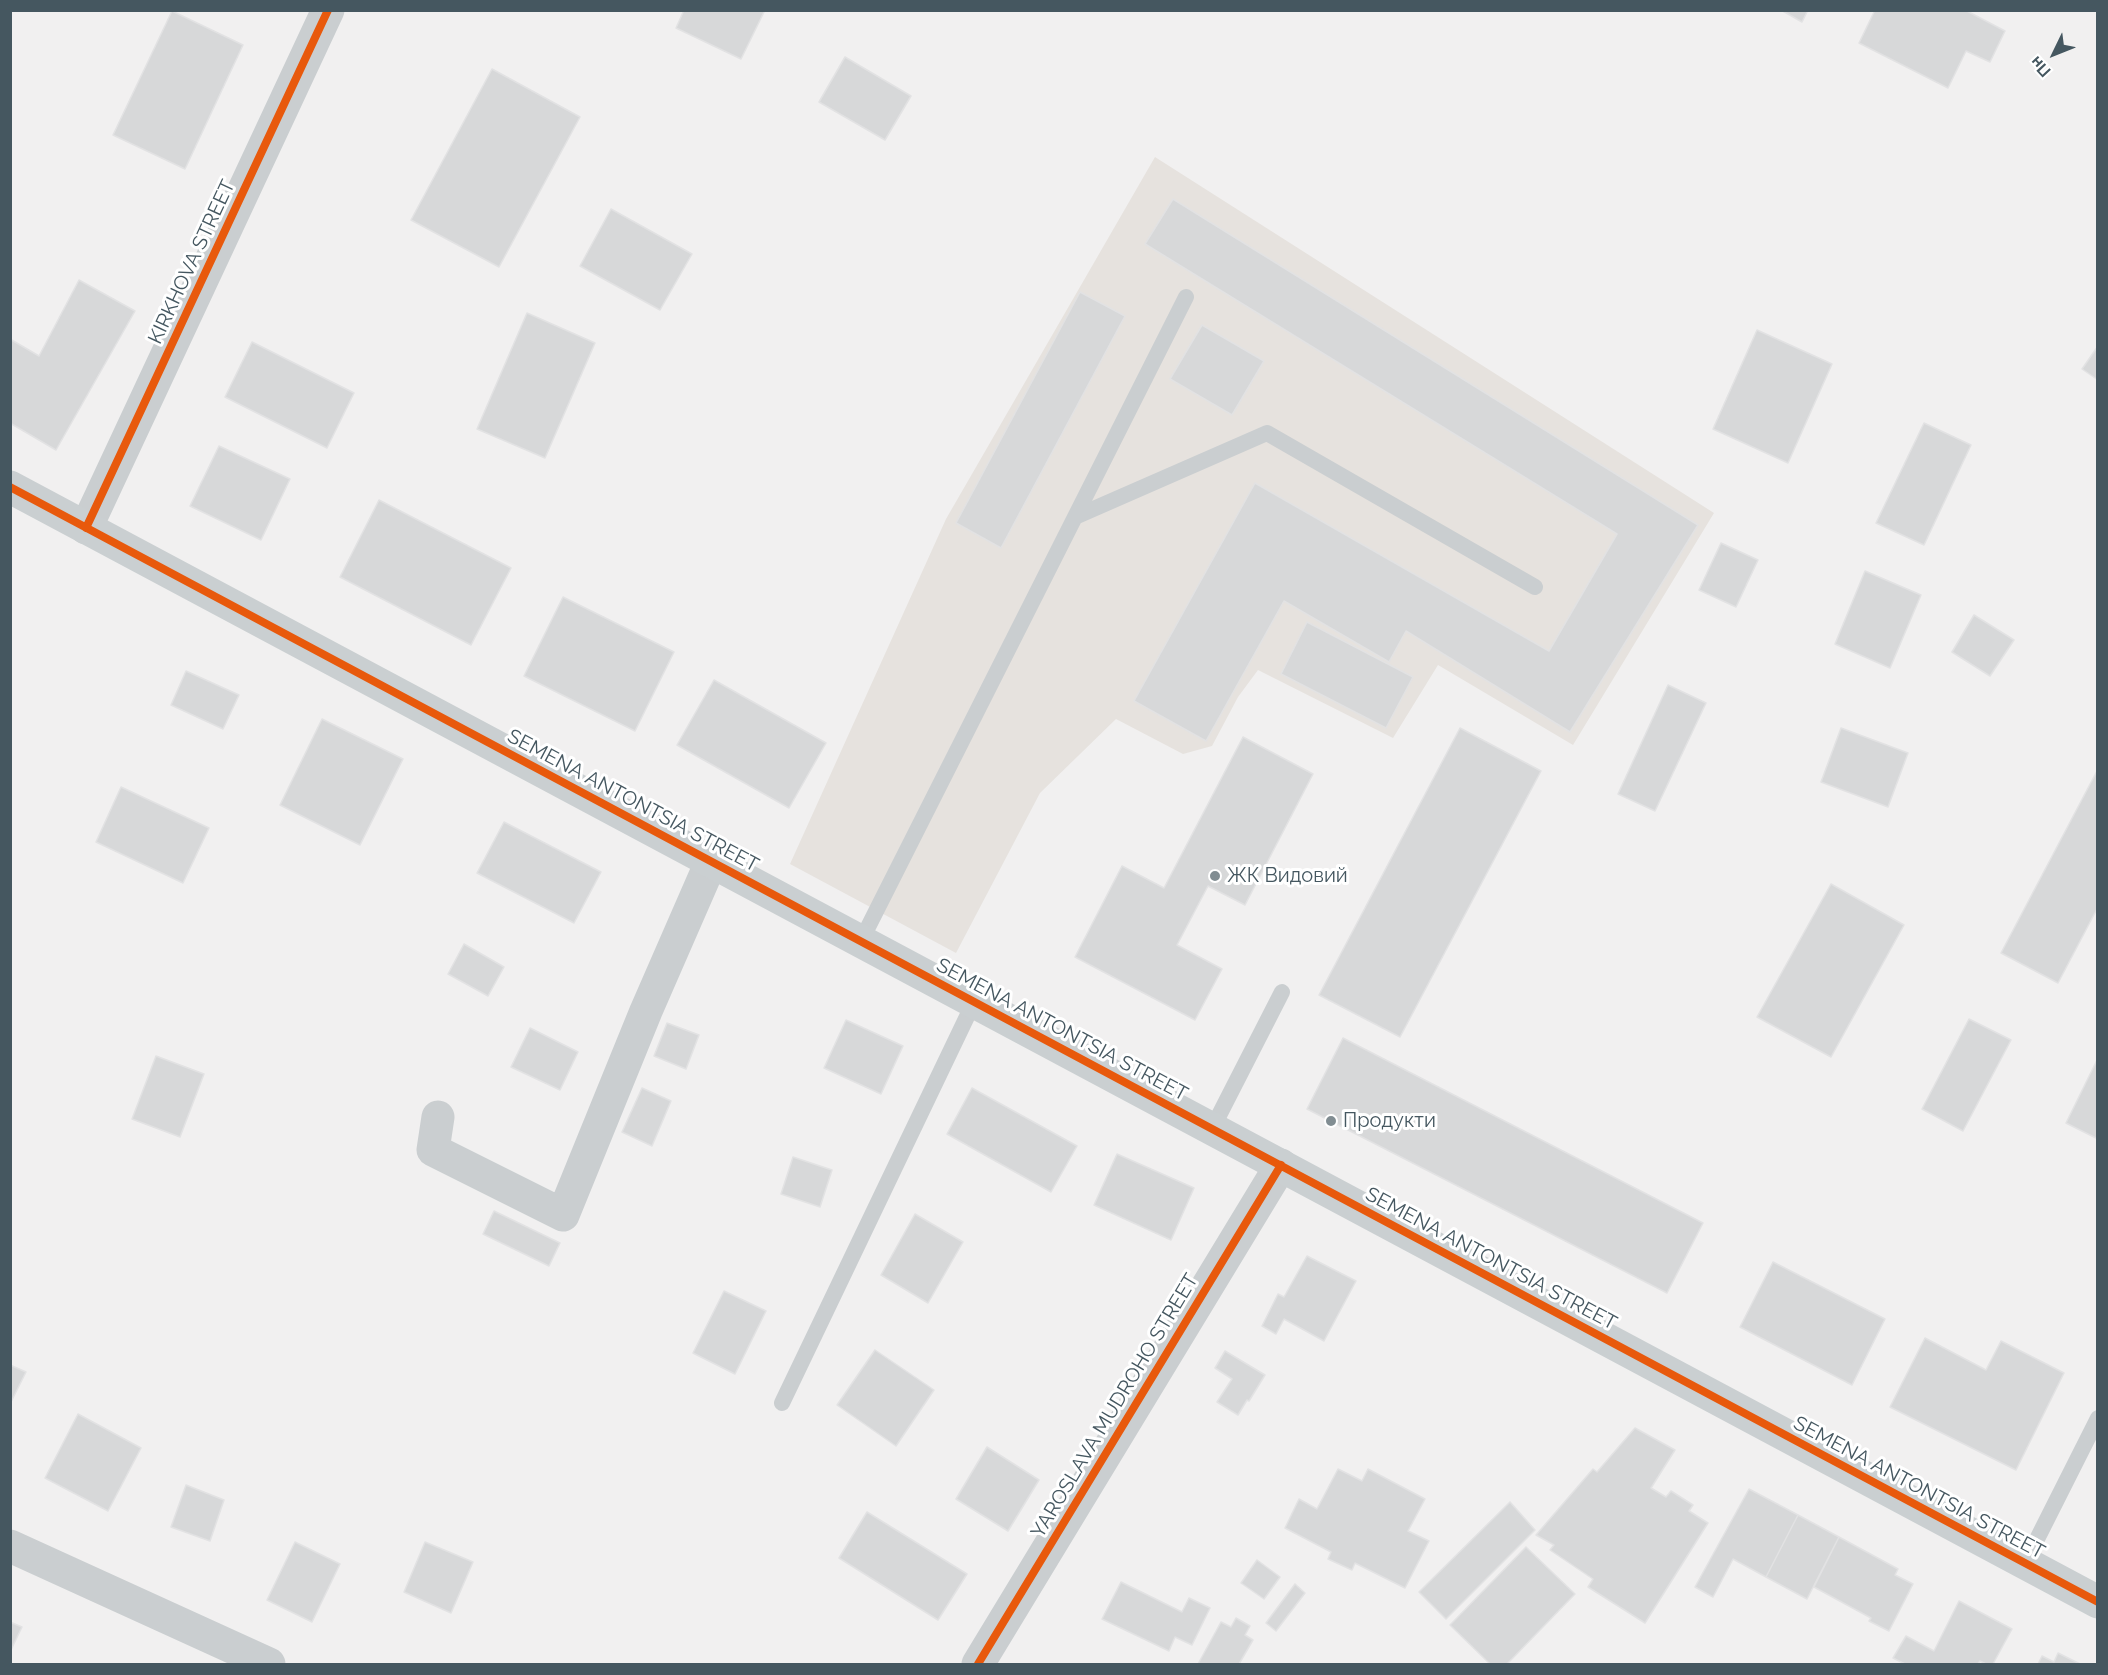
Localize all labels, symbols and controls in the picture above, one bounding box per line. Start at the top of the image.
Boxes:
north arrow [2024,24,2084,84]
text: Пн [2026,52,2055,81]
street label: KIRKHOVA STREET [144,176,240,348]
street label: SEMENA ANTONTSIA STREET [503,724,763,878]
place label: ЖК Видовий [1227,864,1348,888]
marker: ЖК Видовий [1208,869,1222,883]
street label: SEMENA ANTONTSIA STREET [932,953,1192,1107]
place label: Продукти [1343,1109,1436,1133]
marker: Продукти [1324,1114,1338,1128]
street label: SEMENA ANTONTSIA STREET [1361,1182,1621,1336]
street label: YAROSLAVA MUDROHO STREET [1026,1270,1204,1542]
street label: SEMENA ANTONTSIA STREET [1789,1411,2049,1565]

